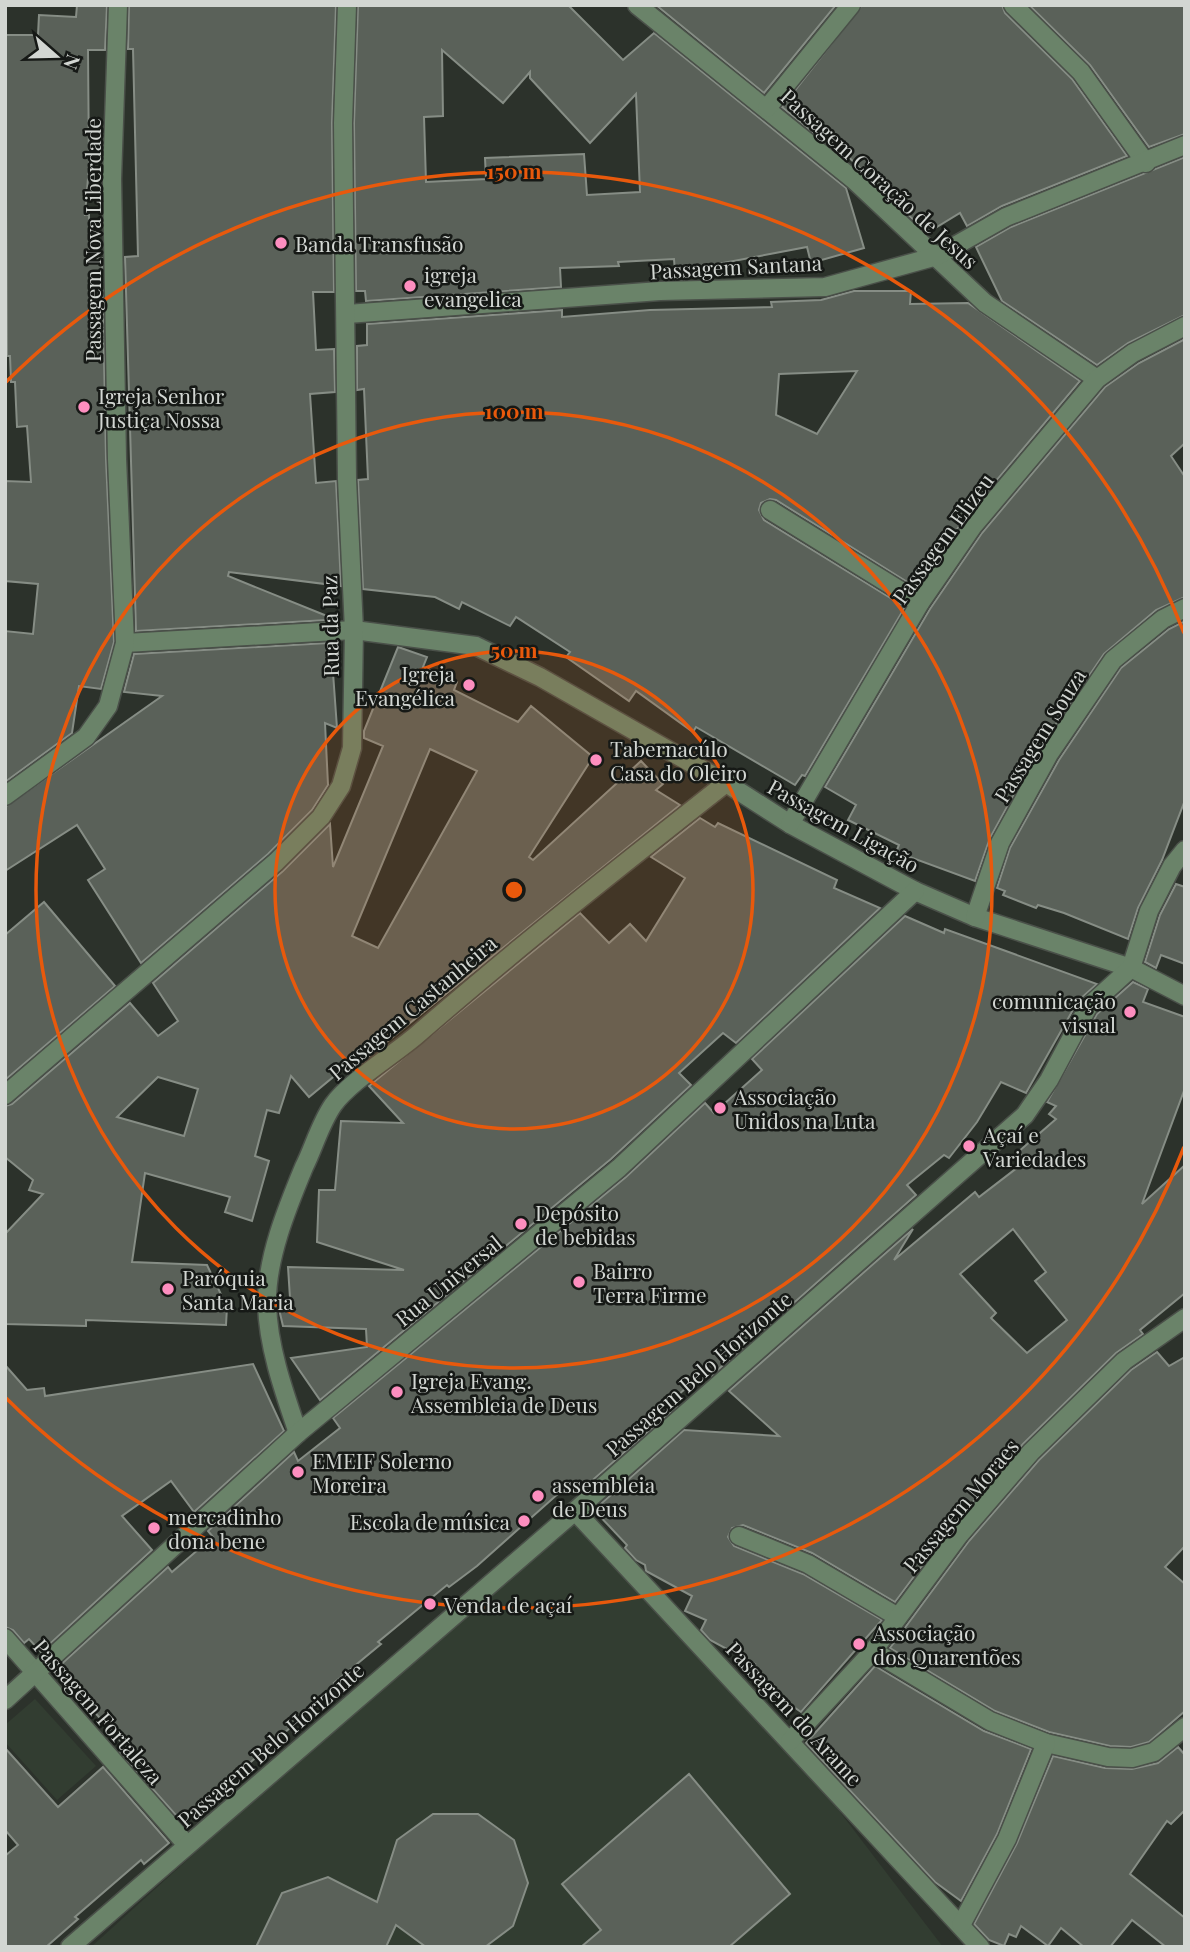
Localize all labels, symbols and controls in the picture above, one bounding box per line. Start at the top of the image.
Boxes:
north arrow [21,21,91,91]
text: N [58,51,87,73]
street label: Passagem Coração de Jesus [775,82,985,274]
street label: Passagem Nova Liberdade [78,118,106,362]
text: 150 m [487,156,541,184]
place label: Banda Transfusão [295,229,464,257]
marker: Banda Transfusão [273,235,289,251]
street label: Passagem Santana [649,247,823,284]
place label: igreja evangelica [424,260,522,312]
marker: igreja evangelica [402,278,418,294]
place label: Igreja Senhor Justiça Nossa [97,381,225,433]
text: 100 m [484,396,544,424]
marker: Igreja Senhor Justiça Nossa [76,399,92,415]
street label: Passagem Elizeu [885,467,999,609]
street label: Rua da Paz [314,575,344,677]
text: 50 m [490,635,538,663]
place label: Igreja Evangélica [355,659,456,711]
street label: Passagem Souza [987,662,1092,807]
marker: Igreja Evangélica [461,677,477,693]
place label: Tabernacúlo Casa do Oleiro [610,734,747,786]
marker: Tabernacúlo Casa do Oleiro [588,752,604,768]
street label: Passagem Ligação [763,772,925,878]
centre of rings [502,878,526,902]
street label: Passagem Castanheira [322,928,502,1085]
place label: comunicação visual [992,986,1116,1038]
marker: comunicação visual [1122,1004,1138,1020]
place label: Associação Unidos na Luta [733,1082,876,1134]
marker: Associação Unidos na Luta [712,1100,728,1116]
place label: Açaí e Variedades [982,1120,1086,1172]
marker: Açaí e Variedades [961,1138,977,1154]
place label: Depósito de bebidas [535,1198,636,1250]
marker: Depósito de bebidas [513,1216,529,1232]
street label: Rua Universal [389,1228,507,1332]
place label: Bairro Terra Firme [593,1256,707,1308]
place label: Paróquia Santa Maria [182,1263,294,1315]
marker: Bairro Terra Firme [571,1274,587,1290]
marker: Paróquia Santa Maria [160,1281,176,1297]
street label: Passagem Belo Horizonte [599,1284,797,1462]
place label: Igreja Evang. Assembleia de Deus [410,1366,597,1418]
marker: Igreja Evang. Assembleia de Deus [389,1384,405,1400]
street label: Passagem Moraes [896,1432,1024,1578]
place label: EMEIF Solerno Moreira [312,1446,452,1498]
marker: EMEIF Solerno Moreira [290,1464,306,1480]
place label: assembleia de Deus [552,1470,656,1522]
marker: assembleia de Deus [530,1488,546,1504]
place label: mercadinho dona bene [168,1502,282,1554]
place label: Escola de música [350,1507,511,1535]
marker: Escola de música [516,1513,532,1529]
marker: mercadinho dona bene [146,1520,162,1536]
place label: Venda de açaí [443,1590,572,1618]
marker: Venda de açaí [422,1596,438,1612]
place label: Associação dos Quarentões [872,1618,1021,1670]
street label: Passagem Fortaleza [28,1632,170,1790]
street label: Passagem do Arame [721,1635,869,1791]
marker: Associação dos Quarentões [851,1636,867,1652]
street label: Passagem Belo Horizonte [171,1655,369,1833]

